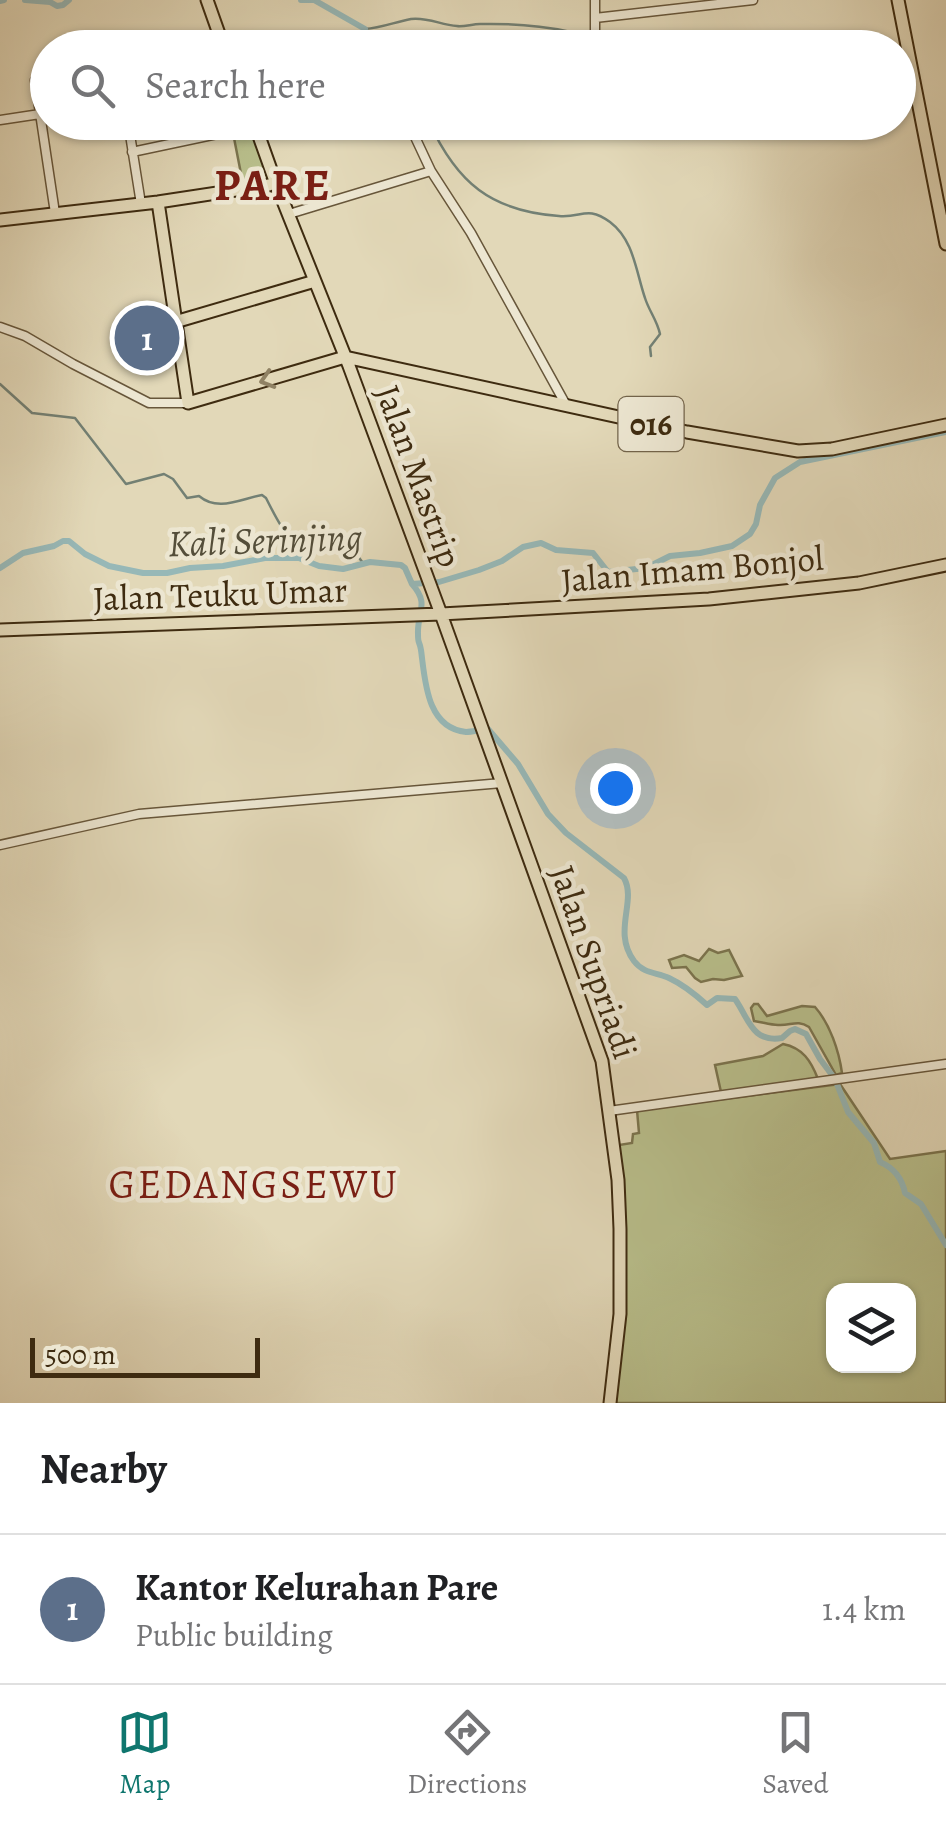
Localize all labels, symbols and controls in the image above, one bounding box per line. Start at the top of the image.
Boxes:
search box [30,30,916,140]
icon: search [65,58,120,113]
text: Search here [145,59,326,111]
district label: PARE [214,154,332,216]
pin: 1 [114,300,180,376]
one-way arrow [259,368,276,389]
street label: Jalan Mastrip [364,378,474,574]
road number: 016 [618,397,684,451]
water label: Kali Serinjing [167,511,363,569]
street label: Jalan Imam Bonjol [559,534,825,604]
street label: Jalan Teuku Umar [92,566,348,622]
your location [590,763,641,814]
street label: Jalan Supriadi [538,859,650,1065]
district label: GEDANGSEWU [108,1157,400,1212]
map controls [826,1283,916,1373]
button: layers [826,1283,916,1373]
scale bar [30,1333,260,1378]
text: 500 m [45,1336,116,1374]
text: Nearby [40,1440,167,1497]
text: Kantor Kelurahan Pare [135,1561,498,1613]
text: 1 [67,1587,78,1631]
text: 1.4 km [822,1587,906,1631]
text: Public building [135,1613,333,1657]
tab: Map [117,1705,172,1803]
tab: Directions [407,1705,527,1803]
tab: Saved [762,1705,829,1803]

